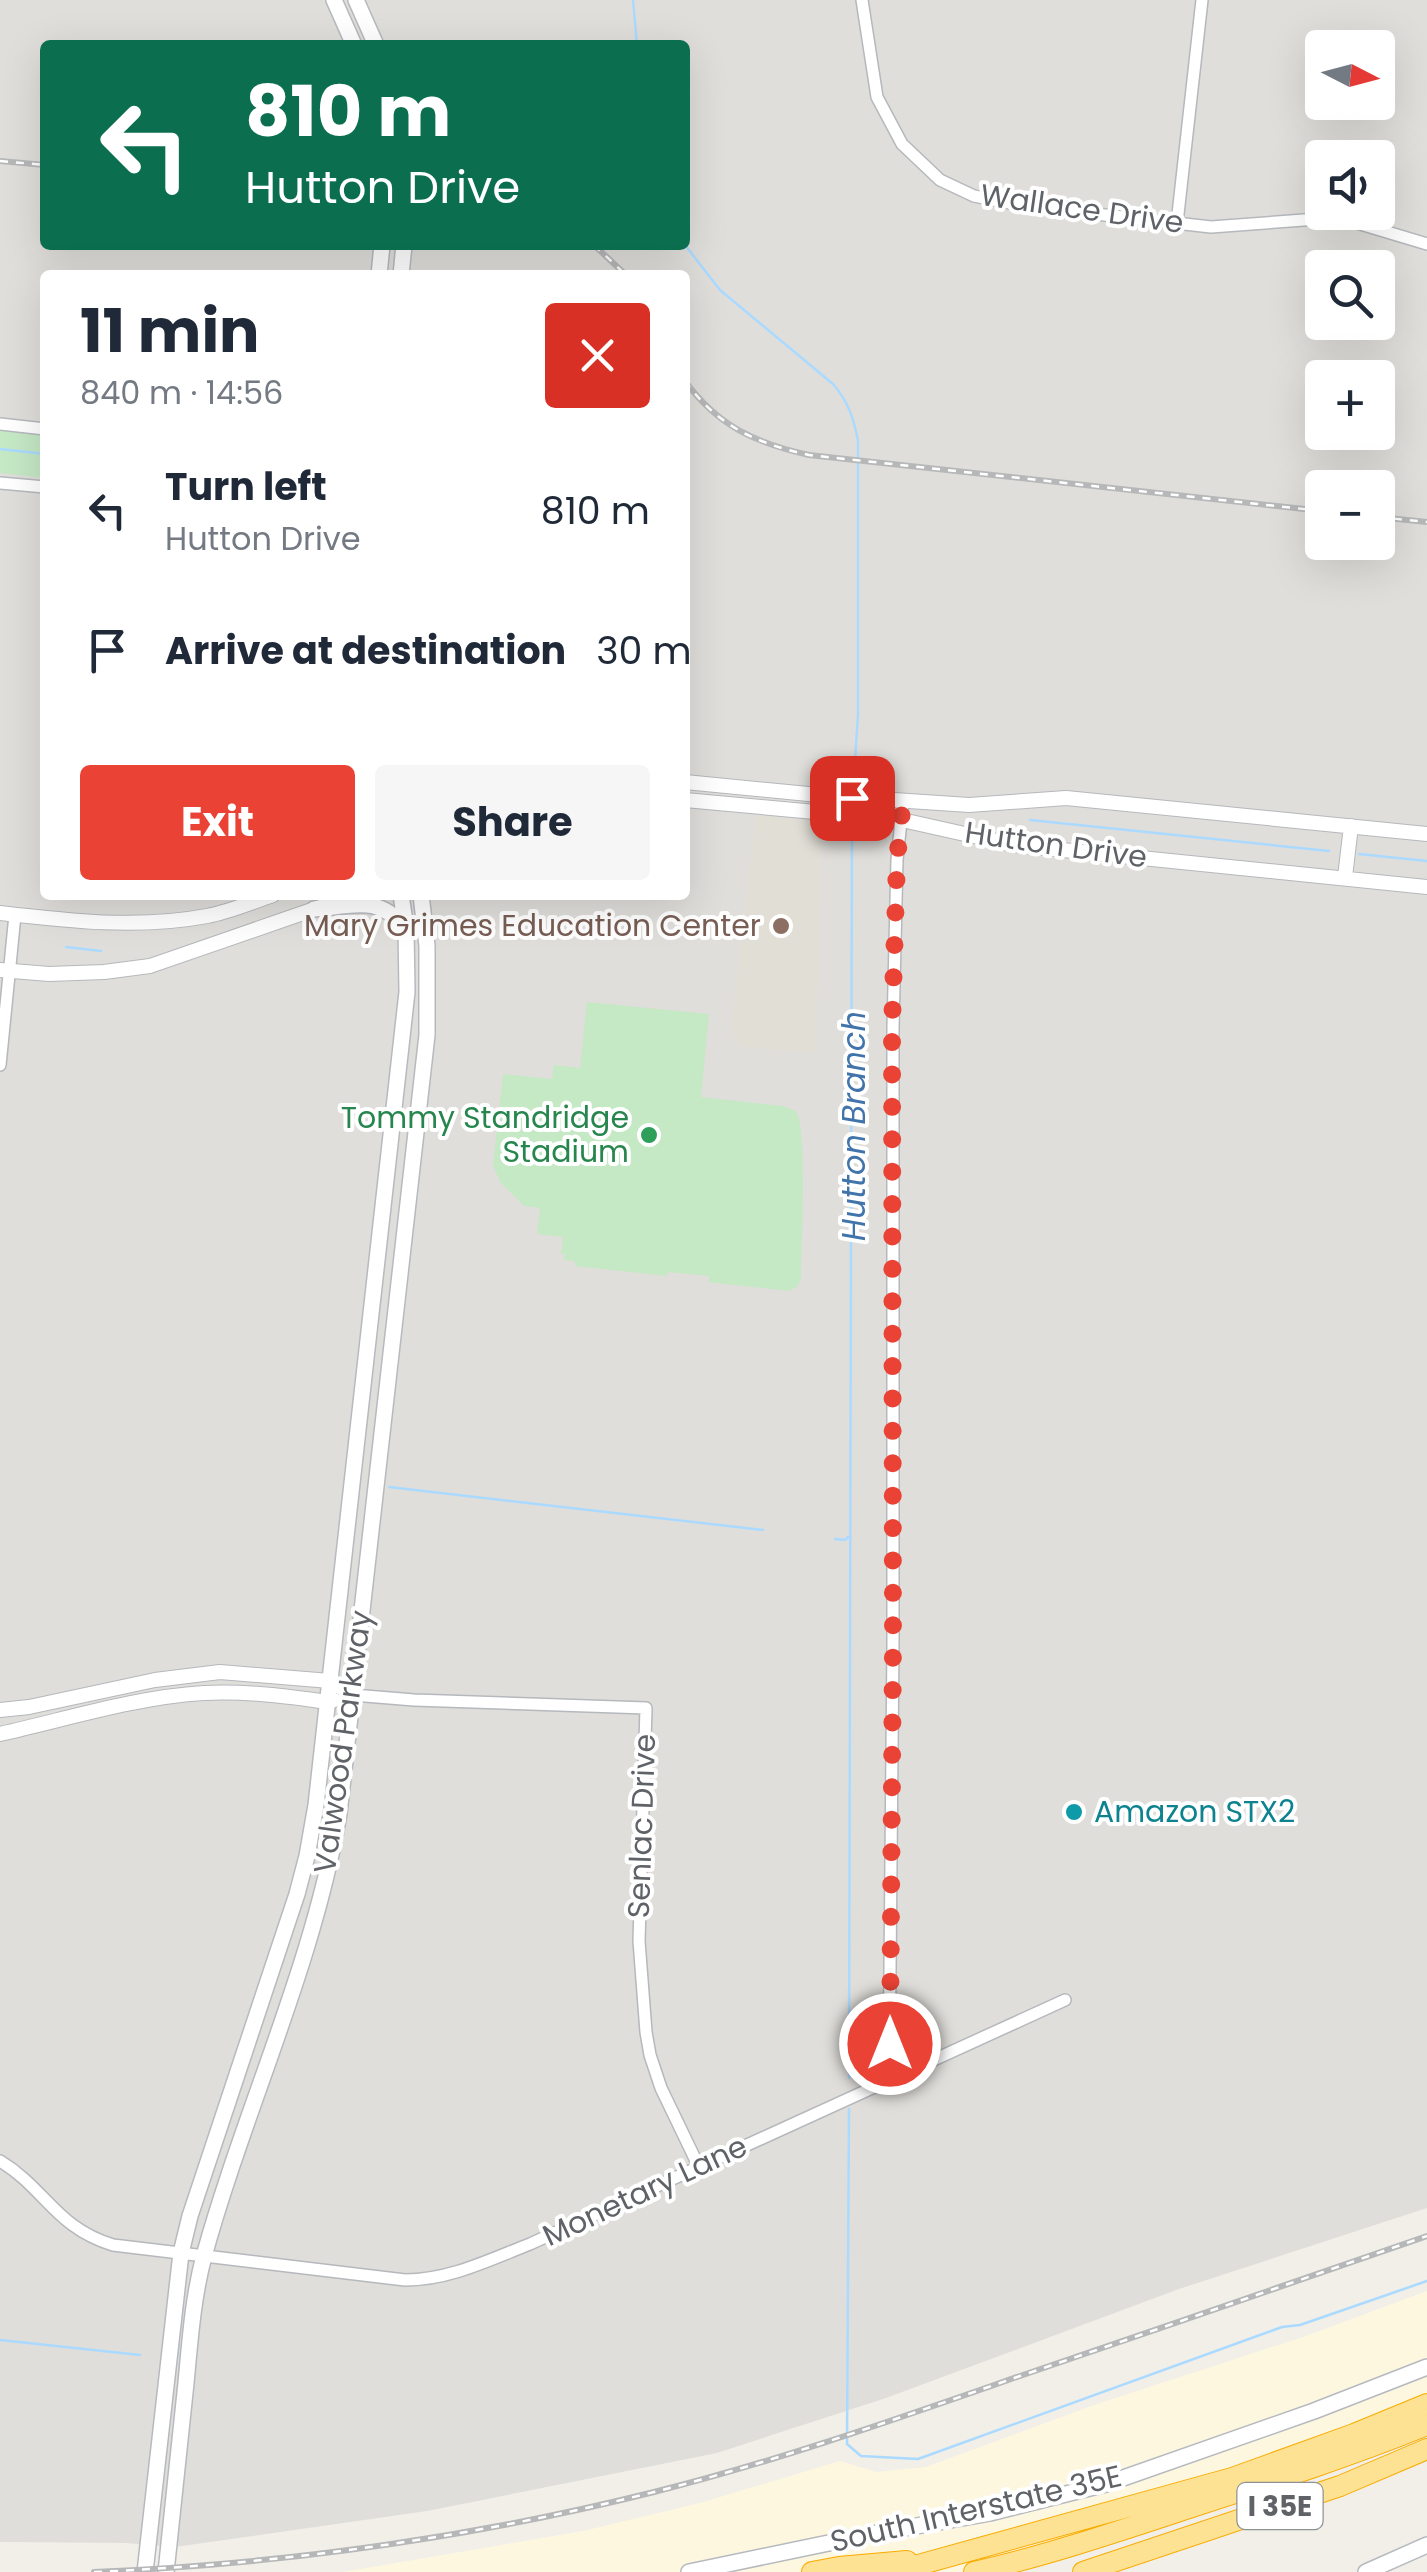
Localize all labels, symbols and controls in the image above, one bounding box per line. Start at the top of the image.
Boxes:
north arrow [1305,30,1395,120]
map controls [1305,30,1395,560]
text: 810 m [245,62,451,161]
icon: left [80,80,210,210]
button: sound [1305,140,1395,230]
text: Hutton Drive [245,156,520,219]
street label: Wallace Drive [978,173,1186,244]
button: search [1305,250,1395,340]
text: 11 min [80,289,260,373]
button: close [545,303,650,408]
button: + [1305,360,1395,450]
text: 840 m · 14:56 [80,370,283,415]
text: Turn left [165,460,327,513]
button: − [1305,470,1395,560]
icon: left [80,483,135,538]
text: 810 m [541,484,650,537]
text: Hutton Drive [165,516,361,561]
icon: arrive [80,623,135,678]
text: Arrive at destination [165,624,566,677]
text: 30 m [596,624,692,677]
pin [810,756,895,841]
button: Exit [80,765,355,880]
button: Share [375,765,650,880]
icon: arrive [825,771,880,826]
street label: Hutton Drive [962,810,1150,879]
place label: Mary Grimes Education Center [304,904,761,947]
marker: Mary Grimes Education Center [770,915,792,937]
water label: Hutton Branch [831,1011,876,1241]
place label: Tommy Standridge Stadium [341,1096,629,1173]
marker: Tommy Standridge Stadium [638,1124,660,1146]
street label: Valwood Parkway [303,1607,382,1876]
street label: Senlac Drive [617,1733,666,1919]
place label: Amazon STX2 [1094,1790,1295,1833]
marker: Amazon STX2 [1063,1801,1085,1823]
position arrow [838,1992,942,2096]
street label: Monetary Lane [535,2124,754,2257]
street label: South Interstate 35E [826,2454,1126,2563]
road number: I 35E [1238,2483,1322,2529]

